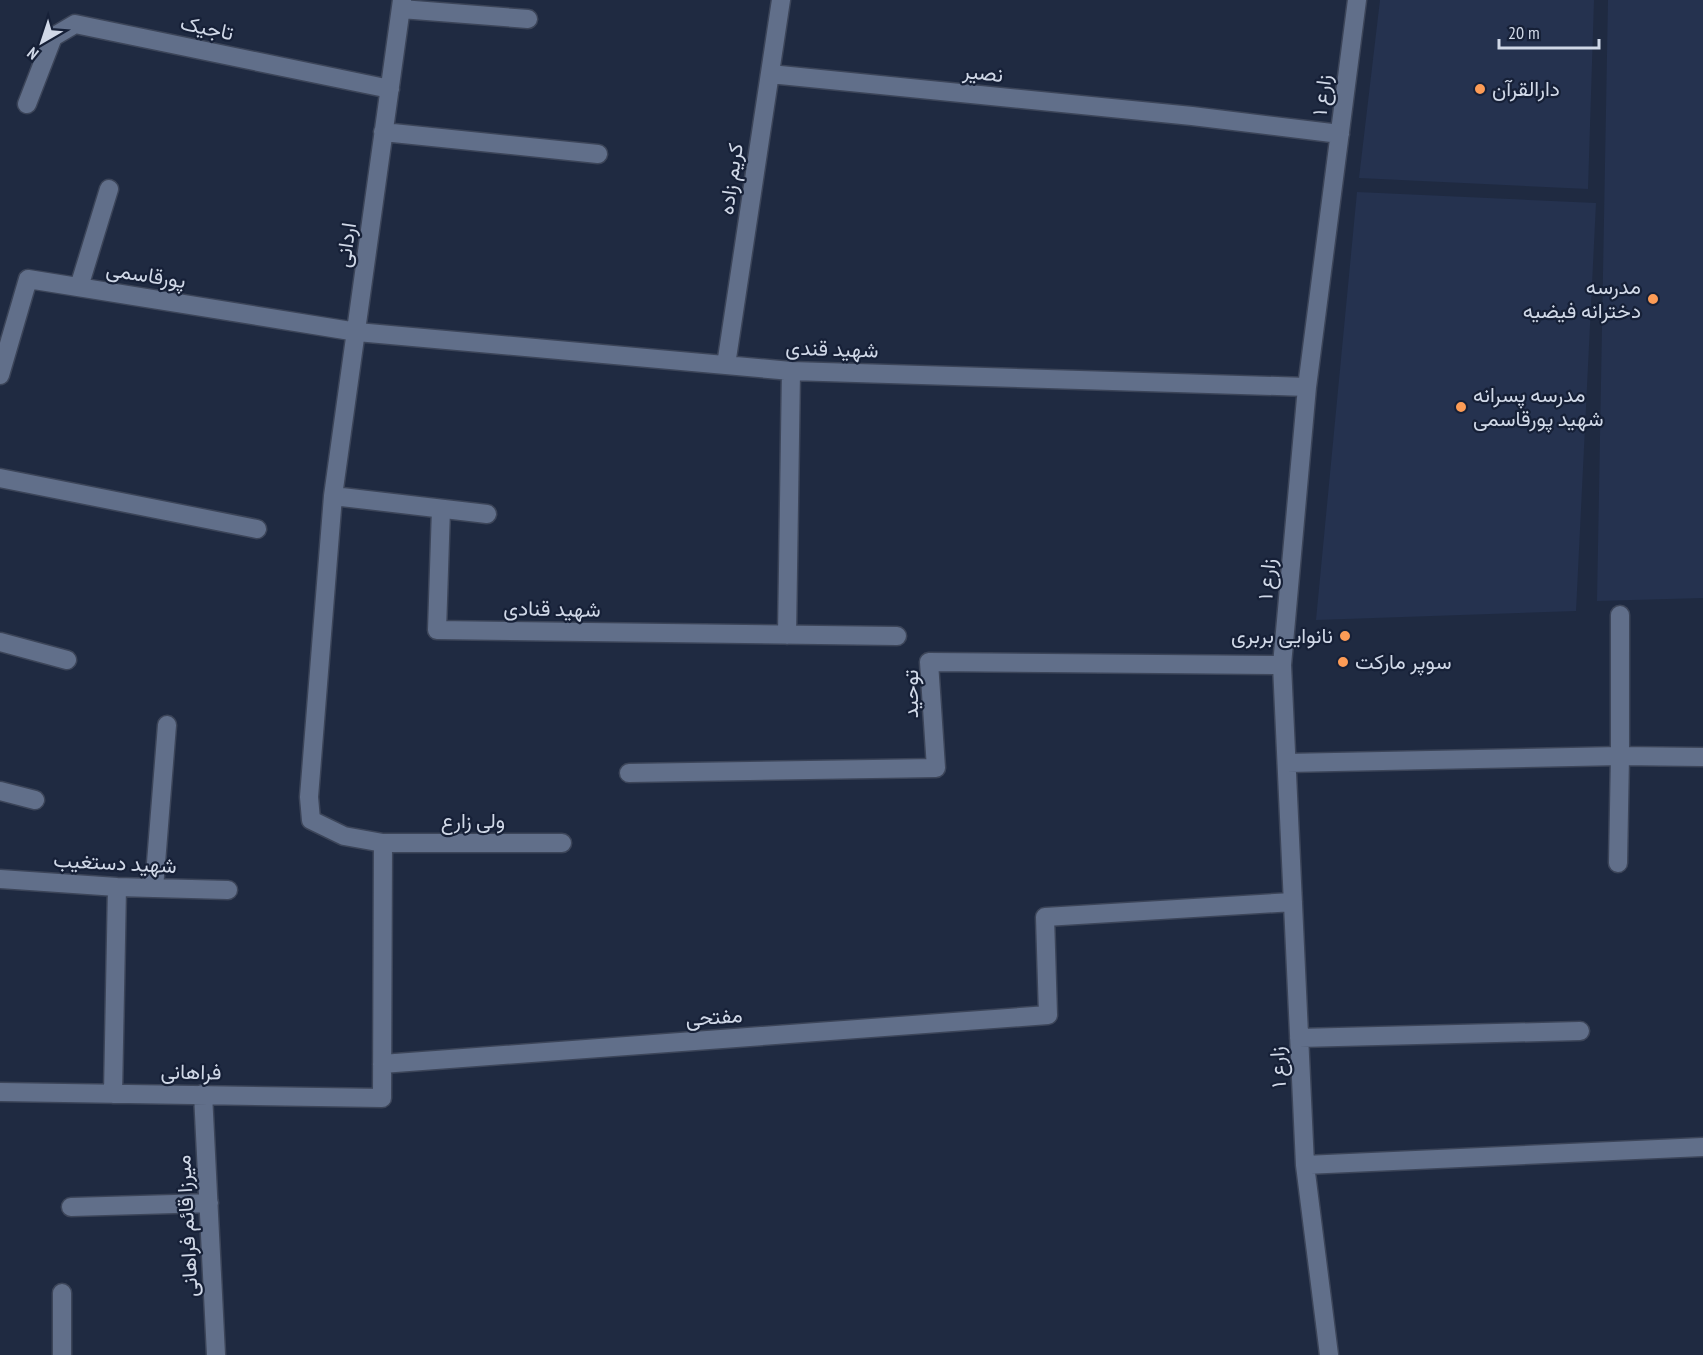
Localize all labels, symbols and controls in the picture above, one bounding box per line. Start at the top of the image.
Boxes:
street label: تاجیک [178,9,236,46]
north arrow [12,12,72,72]
scale bar [1499,12,1600,50]
text: 20 m [1508,21,1540,44]
text: N [23,43,42,64]
street label: نصیر [961,57,1005,88]
street label: زارع ۱ [1306,73,1338,117]
place label: دارالقرآن [1492,75,1560,102]
marker: دارالقرآن [1473,82,1487,96]
street label: کریم زاده [712,141,750,217]
street label: اردانی [329,221,362,269]
street label: پورقاسمی [104,255,188,295]
place label: مدرسه دخترانه فیضیه [1523,273,1641,324]
marker: مدرسه دخترانه فیضیه [1646,292,1660,306]
street label: شهید قندی [785,333,879,364]
place label: مدرسه پسرانه شهید پورقاسمی [1473,381,1604,433]
marker: مدرسه پسرانه شهید پورقاسمی [1454,400,1468,414]
street label: زارع ۱ [1251,557,1283,601]
street label: شهید قنادی [503,594,601,623]
place label: نانوایی بربری [1231,622,1333,649]
marker: نانوایی بربری [1338,629,1352,643]
place label: سوپر مارکت [1355,648,1452,676]
marker: سوپر مارکت [1336,655,1350,669]
street label: توحید [897,670,924,718]
street label: ولی زارع [441,807,505,835]
street label: شهید دستغیب [53,846,177,879]
street label: مفتحی [685,1001,743,1032]
street label: زارع ۱ [1263,1046,1293,1088]
street label: فراهانی [160,1057,222,1086]
street label: میرزا قائم فراهانی [169,1154,205,1298]

